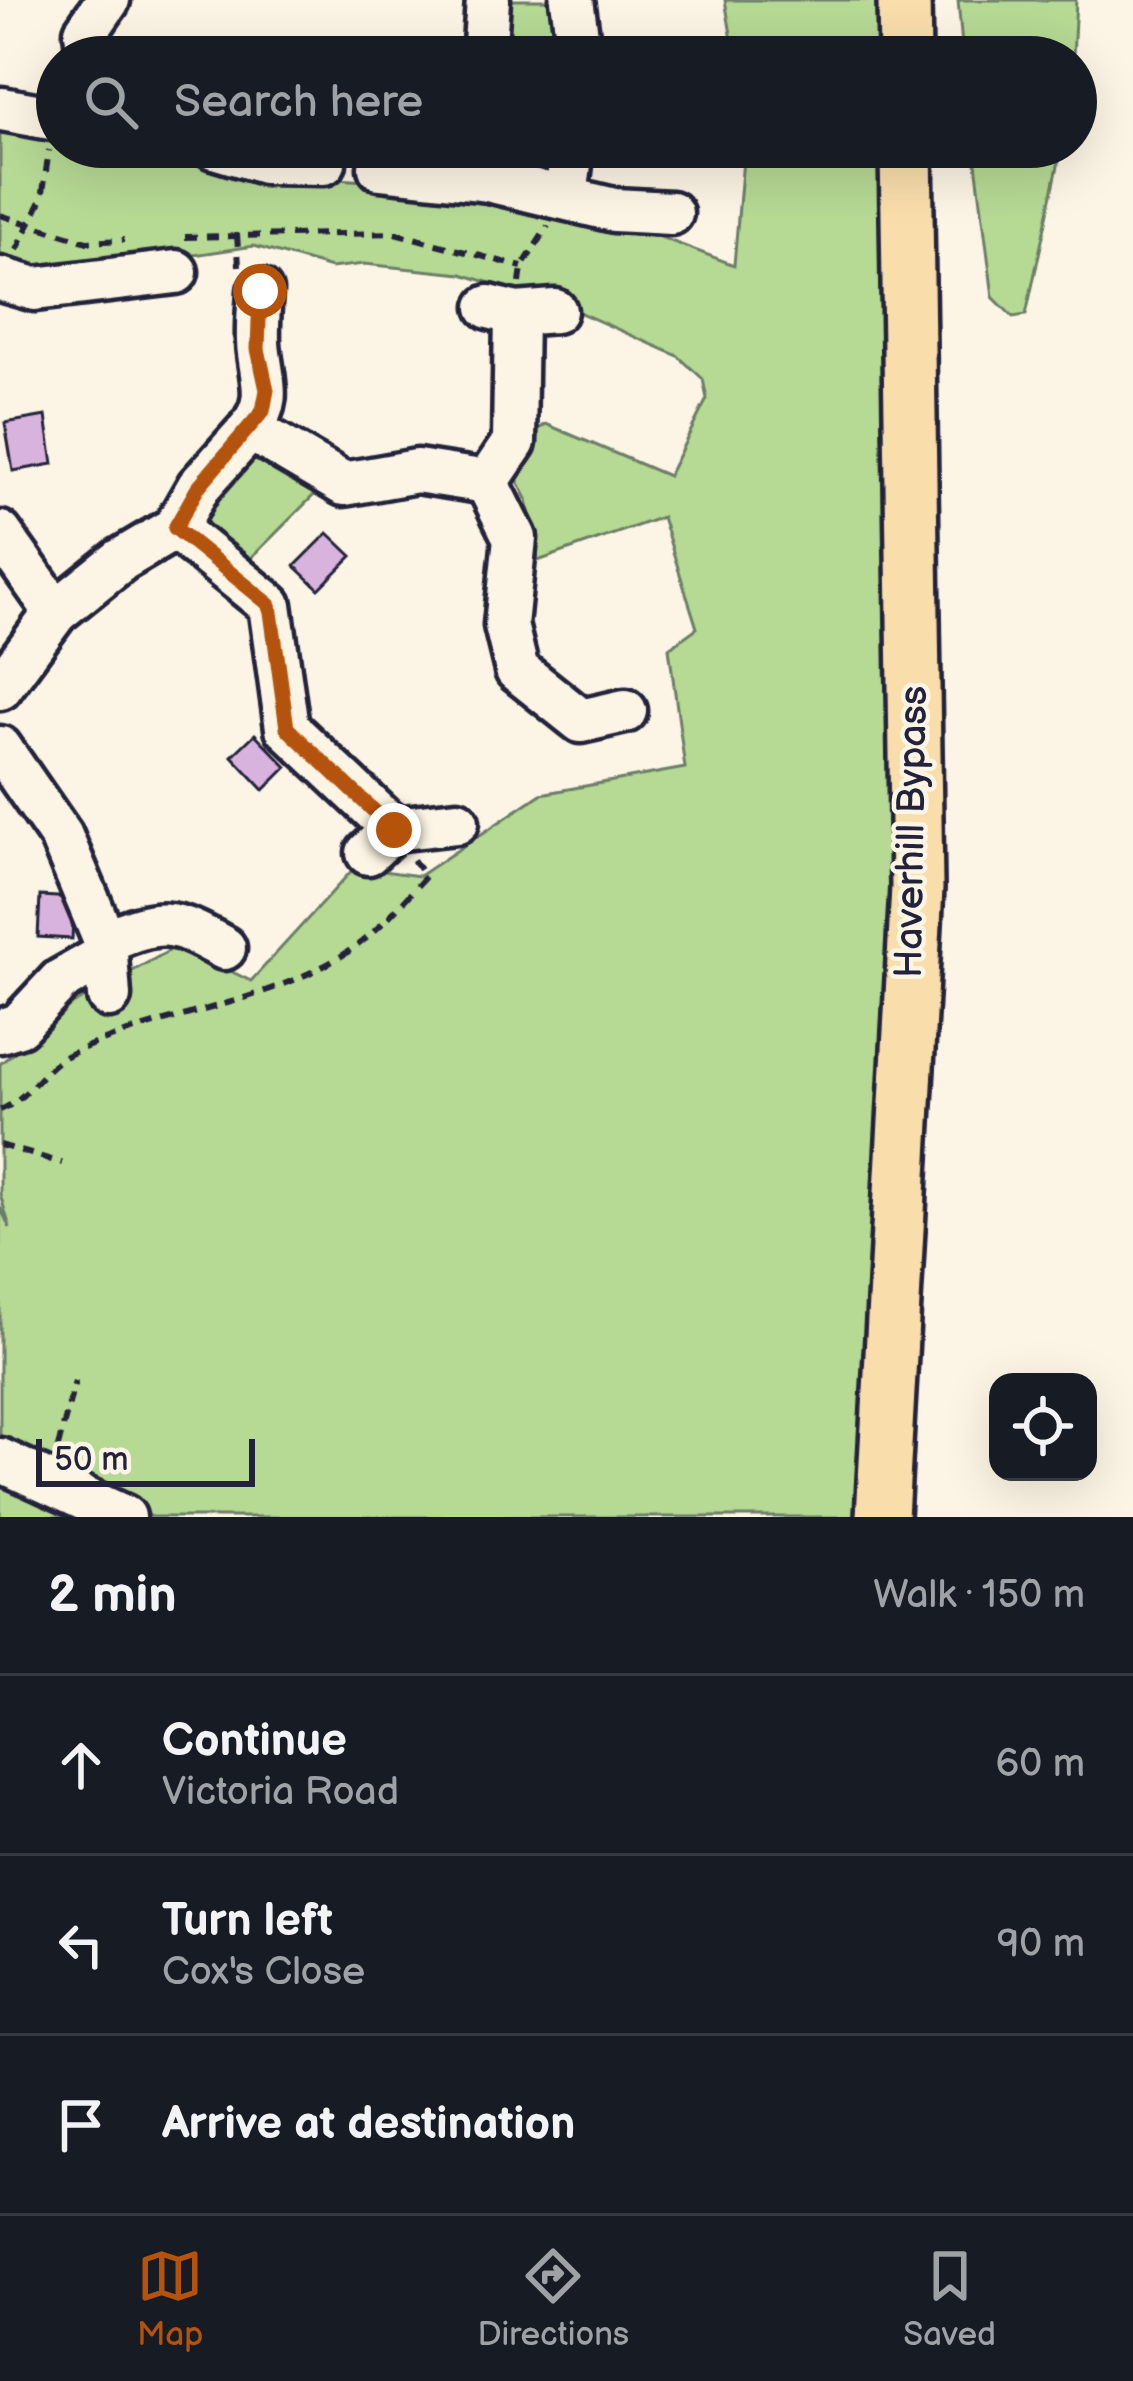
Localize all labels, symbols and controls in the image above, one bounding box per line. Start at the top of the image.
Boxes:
search box [36,36,1097,168]
icon: search [78,69,144,135]
text: Search here [174,75,423,130]
route start [233,264,287,318]
street label: Haverhill Bypass [886,685,938,979]
route end [367,803,421,857]
map controls [989,1373,1097,1481]
button: locate [989,1373,1097,1481]
scale bar [36,1433,255,1486]
text: 50 m [54,1440,129,1480]
text: 2 min [48,1565,177,1626]
text: Walk · 150 m [873,1572,1085,1619]
text: Continue [162,1714,347,1769]
icon: ahead [48,1732,114,1798]
text: 60 m [995,1741,1085,1788]
text: Victoria Road [162,1769,399,1816]
text: Turn left [162,1894,333,1949]
icon: left [48,1912,114,1978]
text: 90 m [997,1921,1085,1968]
text: Cox's Close [162,1949,365,1996]
icon: arrive [48,2092,114,2158]
text: Arrive at destination [162,2097,575,2152]
tab: Map [137,2243,203,2355]
tab: Directions [478,2243,629,2355]
tab: Saved [903,2243,996,2355]

